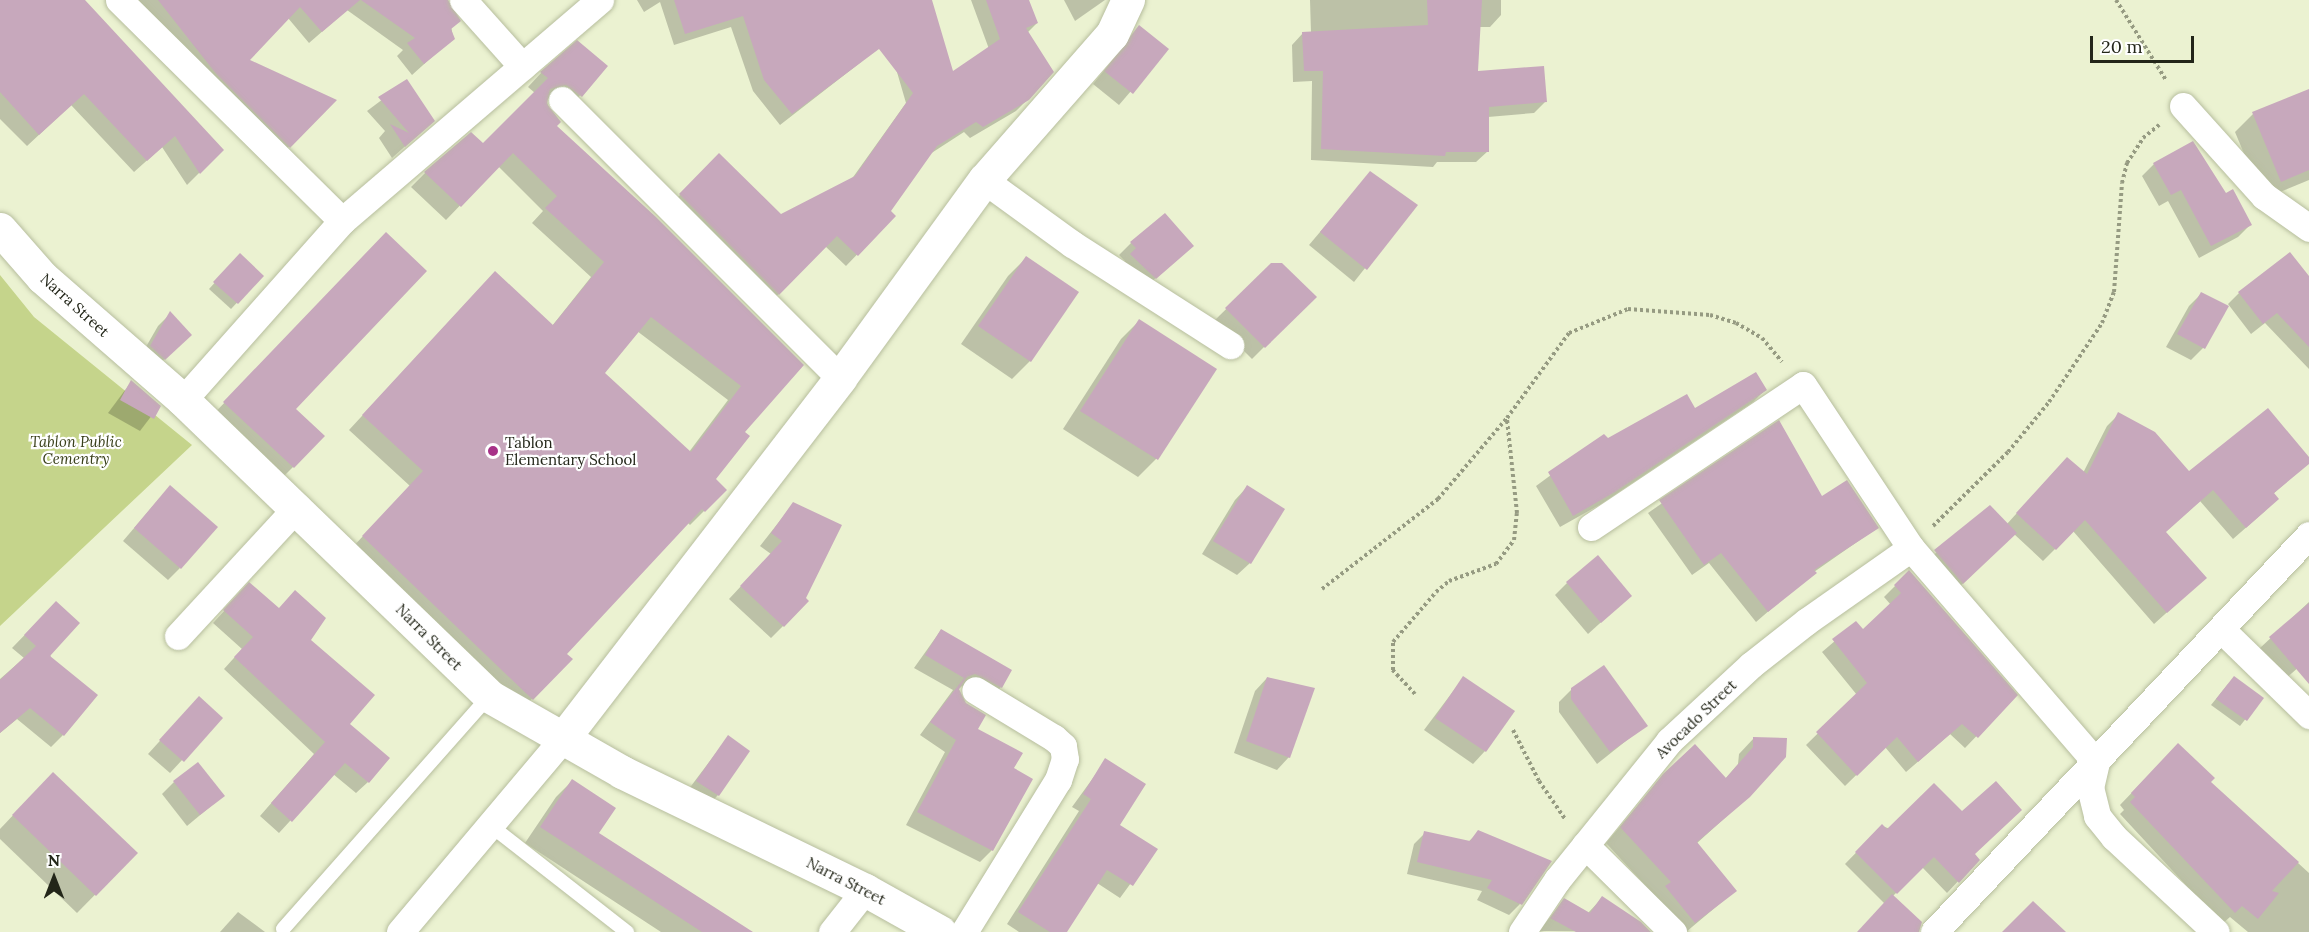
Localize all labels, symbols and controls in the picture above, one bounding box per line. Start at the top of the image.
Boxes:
scale bar [2093,24,2196,62]
text: 20 m [2101,35,2143,58]
street label: Narra Street [37,269,113,341]
park label: Tablon Public Cementry [30,432,122,467]
place label: Tablon Elementary School [505,433,636,468]
marker: Tablon Elementary School [486,444,500,458]
street label: Narra Street [392,600,466,674]
street label: Avocado Street [1652,676,1740,762]
north arrow [24,848,84,908]
text: N [48,850,60,870]
street label: Narra Street [804,853,888,909]

